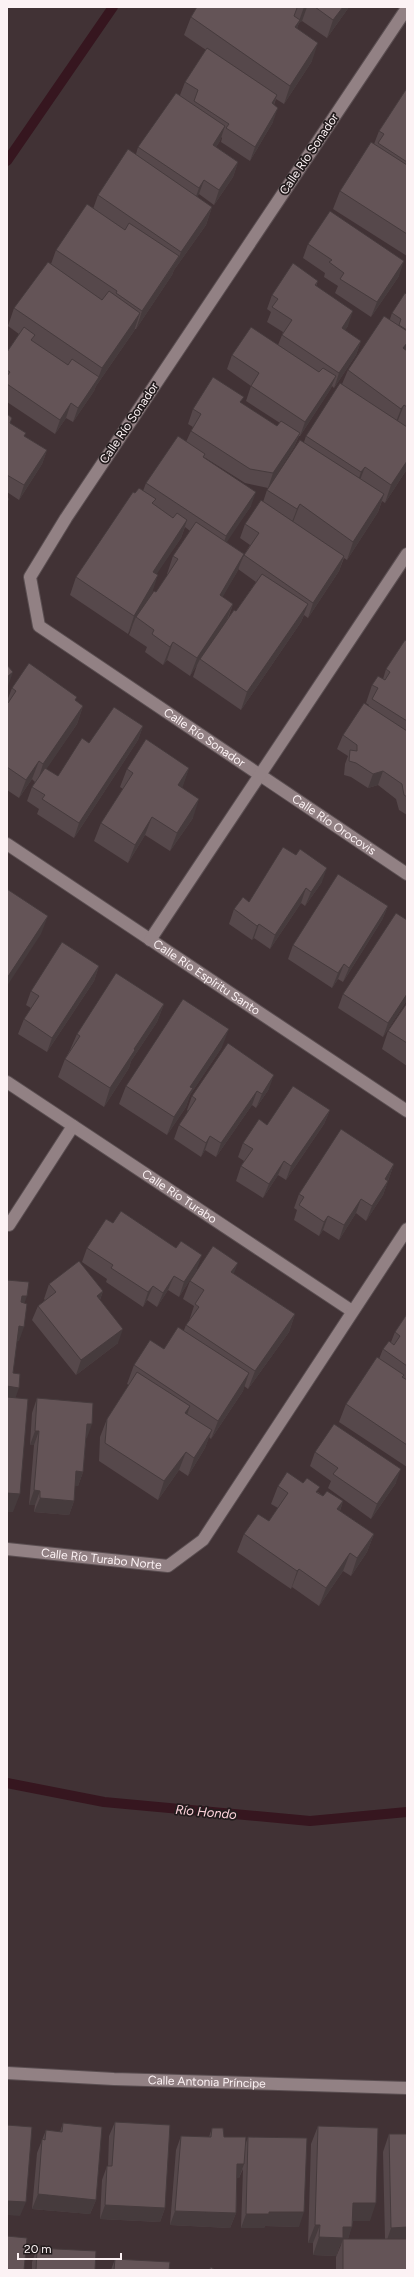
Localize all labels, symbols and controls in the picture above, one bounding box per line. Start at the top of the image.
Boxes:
street label: Calle Río Sonador [277,111,341,197]
street label: Calle Río Sonador [97,380,161,466]
street label: Calle Río Sonador [161,705,248,770]
street label: Calle Río Orocovis [289,791,379,858]
street label: Calle Río Espíritu Santo [151,937,263,1018]
street label: Calle Río Turabo [139,1167,220,1226]
street label: Calle Río Turabo Norte [40,1546,163,1572]
water label: Río Hondo [175,1802,238,1822]
street label: Calle Antonia Príncipe [148,2073,266,2091]
scale bar [18,2235,121,2261]
text: 20 m [24,2242,52,2256]

